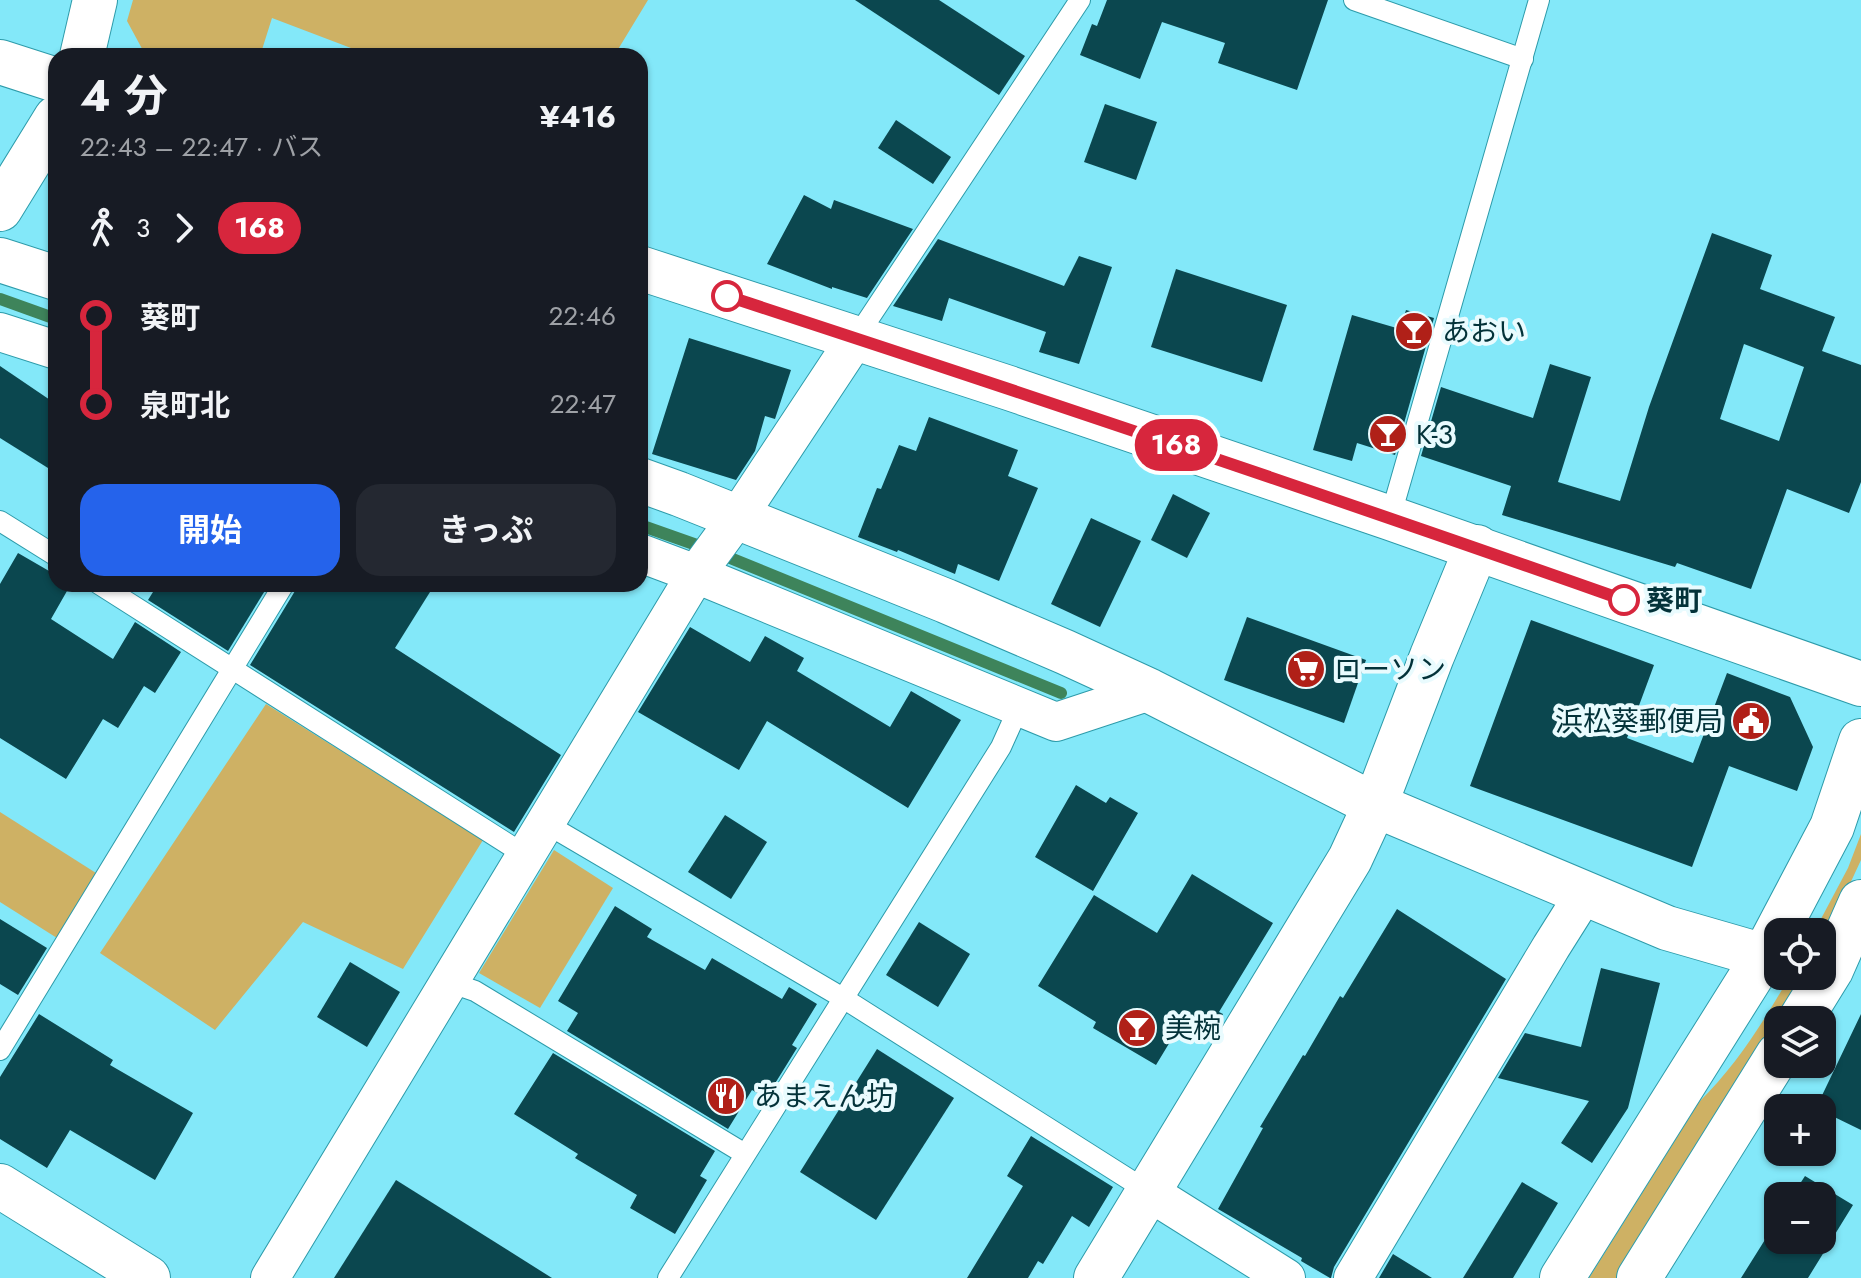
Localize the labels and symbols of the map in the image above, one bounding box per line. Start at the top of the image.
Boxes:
unlabelled marker [712,281,742,311]
bar icon: あおい [1393,310,1435,352]
place label: あおい [1442,311,1526,352]
bar icon: K-3 [1367,413,1409,455]
place label: K-3 [1416,414,1453,455]
line badge: 168 [1130,419,1222,471]
place label: 葵町 [1646,580,1702,621]
marker: 葵町 [1609,585,1639,615]
supermarket icon: ローソン [1285,648,1327,690]
place label: ローソン [1334,649,1446,690]
public building icon: 浜松葵郵便局 [1730,700,1772,742]
place label: 浜松葵郵便局 [1555,701,1723,742]
bar icon: 美椀 [1116,1007,1158,1049]
place label: 美椀 [1165,1008,1221,1049]
restaurant icon: あまえん坊 [705,1075,747,1117]
place label: あまえん坊 [754,1076,894,1117]

